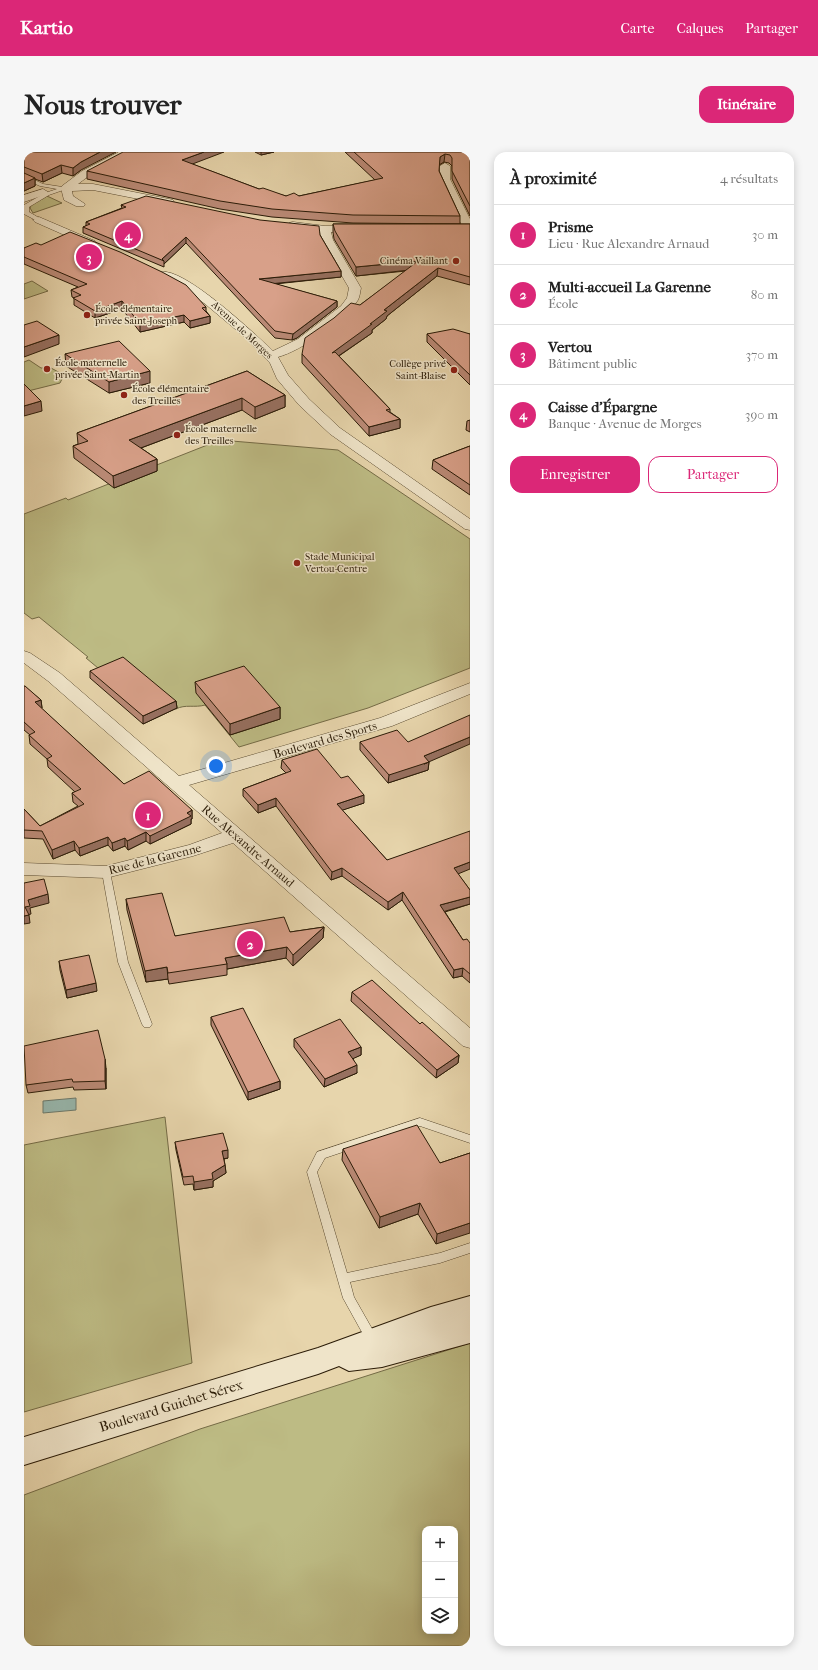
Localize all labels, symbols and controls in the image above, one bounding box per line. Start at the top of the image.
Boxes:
text: Kartio [20,17,73,39]
text: Carte [621,20,654,37]
text: Calques [676,20,723,37]
text: Partager [745,20,798,37]
button: Itinéraire [699,86,794,123]
text: Nous trouver [24,88,181,121]
text: À proximité [510,168,597,188]
text: 4 résultats [720,171,778,186]
text: Prisme [548,218,593,236]
pin: 4 [115,220,141,250]
text: 1 [521,227,525,242]
text: 30 m [752,227,778,242]
text: Lieu · Rue Alexandre Arnaud [548,236,709,251]
pin: 3 [76,242,102,272]
place label: Cinéma Vaillant [380,255,448,267]
marker: Cinéma Vaillant [451,256,461,266]
text: Multi-accueil La Garenne [548,278,711,296]
text: 2 [520,287,526,302]
text: 80 m [751,287,778,302]
text: École [548,296,578,311]
street label: Avenue de Morges [208,298,275,362]
place label: École élémentaire privée Saint-Joseph [94,302,177,327]
marker: École élémentaire privée Saint-Joseph [82,310,92,320]
text: Vertou [548,338,592,356]
text: 3 [520,347,526,362]
text: 370 m [746,347,778,362]
place label: École maternelle privée Saint-Martin [54,356,139,381]
text: Bâtiment public [548,356,637,371]
place label: Collège privé Saint-Blaise [389,358,446,382]
marker: École maternelle privée Saint-Martin [42,364,52,374]
marker: Collège privé Saint-Blaise [449,365,459,375]
place label: École élémentaire des Treilles [132,382,209,407]
marker: École élémentaire des Treilles [119,390,129,400]
text: Caisse d'Épargne [548,398,657,416]
text: 4 [519,407,527,422]
text: 390 m [745,407,778,422]
text: Banque · Avenue de Morges [548,416,702,431]
place label: École maternelle des Treilles [185,422,257,447]
marker: École maternelle des Treilles [172,430,182,440]
button: Enregistrer [510,456,640,493]
button: Partager [648,456,778,493]
place label: Stade Municipal Vertou-Centre [304,551,375,575]
marker: Stade Municipal Vertou-Centre [292,558,302,568]
street label: Boulevard des Sports [272,718,379,762]
your location [206,756,226,776]
pin: 1 [135,800,161,830]
street label: Rue Alexandre Arnaud [199,802,297,890]
street label: Rue de la Garenne [107,841,203,877]
pin: 2 [237,929,263,959]
street label: Boulevard Guichet Sérex [97,1376,245,1436]
map controls [422,1526,458,1634]
button: + [422,1526,458,1562]
button: − [422,1562,458,1598]
button: layers [422,1598,458,1634]

